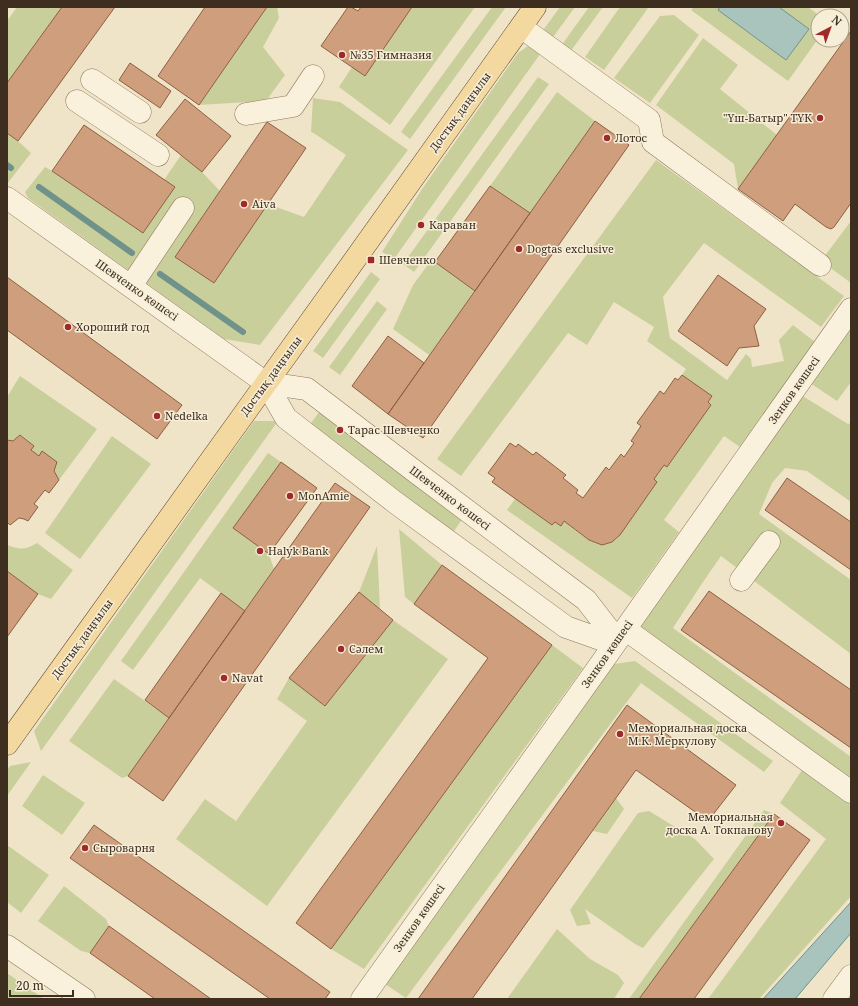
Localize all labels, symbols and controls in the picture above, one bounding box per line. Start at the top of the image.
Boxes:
north arrow [810,8,850,48]
text: N [829,12,845,29]
place label: №35 Гимназия [350,47,432,62]
marker: №35 Гимназия [337,50,347,60]
street label: Достық даңғылы [426,69,494,155]
place label: "Үш-Батыр" ТҮК [723,110,812,125]
marker: "Үш-Батыр" ТҮК [815,113,825,123]
place label: Лотос [615,130,648,145]
marker: Лотос [602,133,612,143]
place label: Aiva [252,196,276,211]
marker: Aiva [239,199,249,209]
place label: Караван [429,217,476,232]
marker: Караван [416,220,426,230]
place label: Dogtas exclusive [527,241,614,256]
marker: Dogtas exclusive [514,244,524,254]
place label: Шевченко [379,252,436,267]
street label: Шевченко көшесі [93,255,182,324]
marker: Шевченко [366,255,376,265]
place label: Хороший год [76,319,150,334]
marker: Хороший год [63,322,73,332]
street label: Достық даңғылы [237,333,305,419]
street label: Зенков көшесі [765,353,823,427]
place label: Nedelka [165,408,208,423]
marker: Nedelka [152,411,162,421]
place label: Тарас Шевченко [348,422,440,437]
marker: Тарас Шевченко [335,425,345,435]
street label: Шевченко көшесі [407,462,494,533]
place label: MonAmie [298,488,349,503]
marker: MonAmie [285,491,295,501]
place label: Halyk Bank [268,543,329,558]
marker: Halyk Bank [255,546,265,556]
street label: Достық даңғылы [48,596,116,682]
street label: Зенков көшесі [578,617,636,691]
place label: Сәлем [349,641,383,656]
marker: Сәлем [336,644,346,654]
place label: Navat [232,670,263,685]
marker: Navat [219,673,229,683]
place label: Мемориальная доска М.К. Меркулову [628,720,747,748]
marker: Мемориальная доска М.К. Меркулову [615,729,625,739]
place label: Мемориальная доска А. Токпанову [666,809,774,837]
marker: Мемориальная доска А. Токпанову [776,818,786,828]
place label: Сыроварня [93,840,155,855]
marker: Сыроварня [80,843,90,853]
street label: Зенков көшесі [390,881,448,955]
scale bar [10,972,73,998]
text: 20 m [16,977,44,994]

